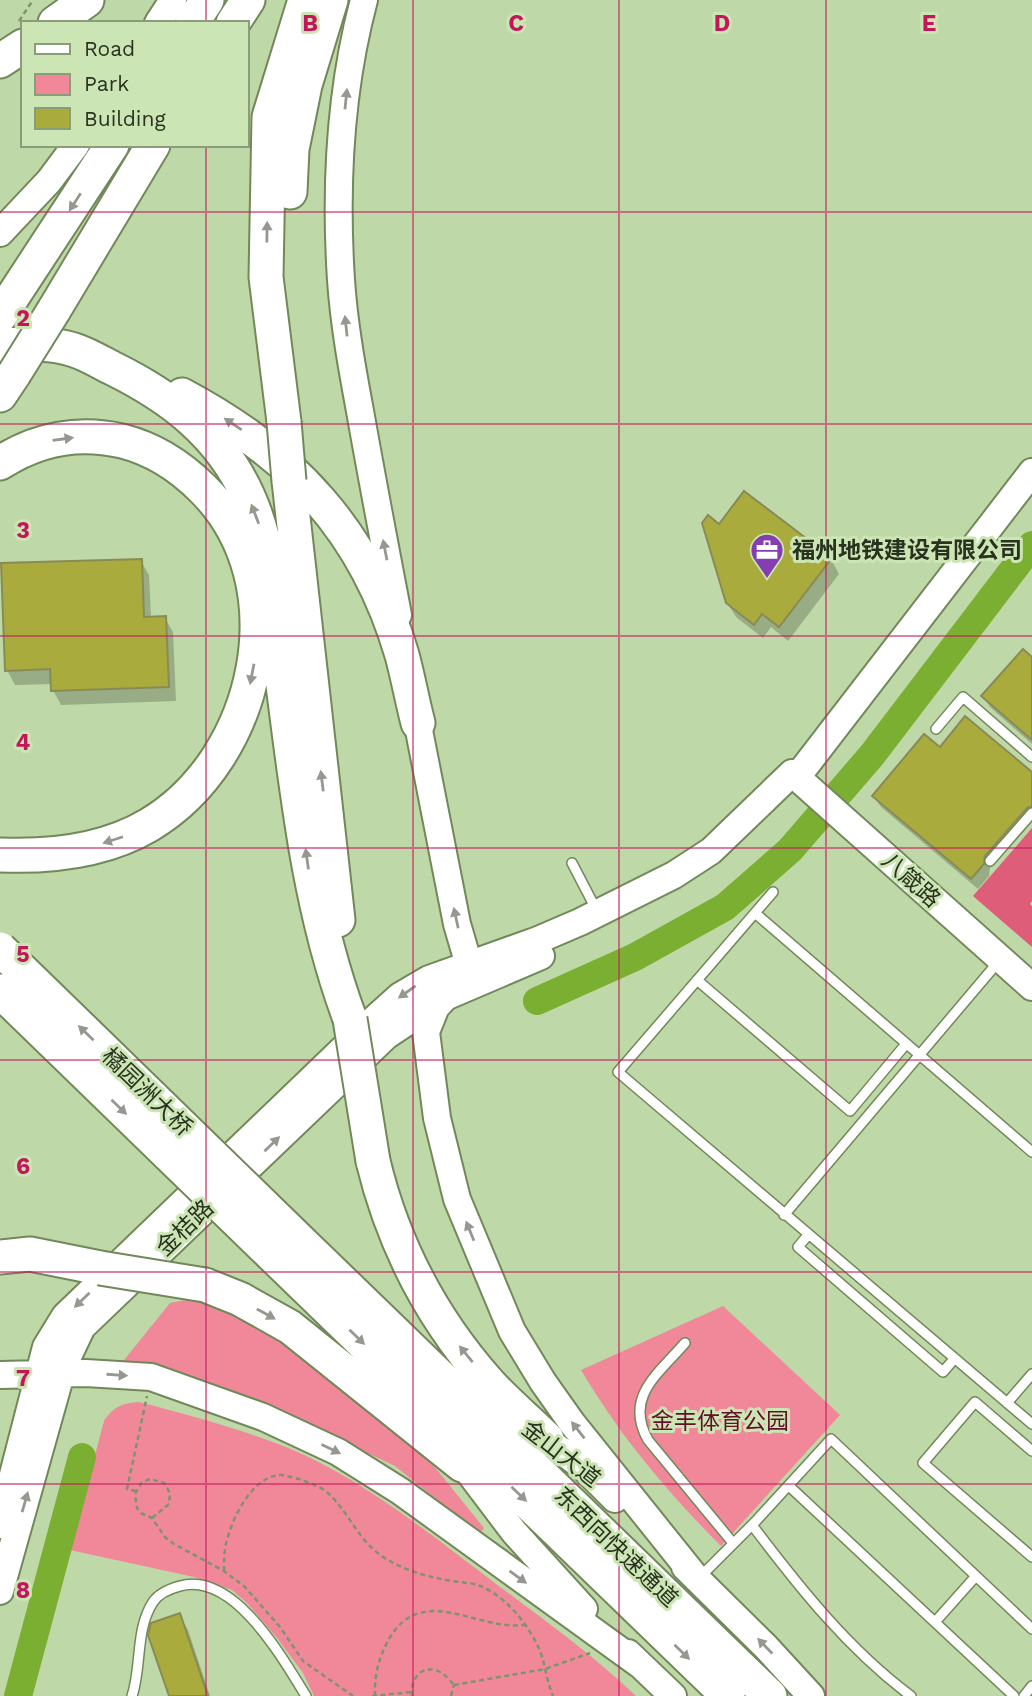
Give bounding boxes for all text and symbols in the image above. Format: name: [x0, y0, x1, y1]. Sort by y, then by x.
text: B: [302, 10, 318, 37]
text: C: [508, 10, 524, 37]
text: D: [714, 10, 730, 37]
text: E: [922, 10, 936, 37]
legend: [21, 21, 248, 147]
text: Road: [84, 36, 135, 61]
text: Park: [84, 71, 129, 96]
one-way arrow: [341, 88, 352, 110]
text: Building: [84, 106, 166, 131]
one-way arrow: [68, 193, 81, 212]
one-way arrow: [261, 221, 273, 243]
text: 2: [16, 305, 30, 332]
one-way arrow: [340, 315, 351, 337]
one-way arrow: [224, 417, 242, 431]
one-way arrow: [52, 433, 74, 444]
one-way arrow: [249, 503, 260, 524]
text: 3: [16, 517, 30, 544]
office icon: 福州地铁建设有限公司: [748, 531, 786, 580]
place label: 福州地铁建设有限公司: [792, 537, 1022, 564]
one-way arrow: [380, 539, 391, 561]
one-way arrow: [246, 663, 257, 685]
text: 4: [16, 729, 31, 756]
one-way arrow: [317, 770, 328, 792]
one-way arrow: [102, 835, 123, 846]
street label: 八箴路: [876, 847, 946, 913]
one-way arrow: [301, 848, 312, 870]
one-way arrow: [450, 907, 461, 929]
text: 5: [16, 941, 30, 968]
one-way arrow: [398, 985, 416, 999]
one-way arrow: [78, 1024, 95, 1041]
street label: 橘园洲大桥: [96, 1042, 198, 1142]
one-way arrow: [111, 1098, 128, 1115]
one-way arrow: [263, 1137, 280, 1153]
text: 6: [16, 1153, 30, 1180]
street label: 金桔路: [151, 1194, 219, 1262]
one-way arrow: [465, 1221, 476, 1242]
one-way arrow: [74, 1291, 91, 1307]
one-way arrow: [257, 1308, 276, 1320]
one-way arrow: [348, 1328, 365, 1344]
one-way arrow: [459, 1346, 474, 1363]
text: 7: [16, 1365, 30, 1392]
one-way arrow: [106, 1369, 128, 1380]
park label: 金丰体育公园: [651, 1408, 789, 1435]
street label: 金山大道: [516, 1415, 606, 1493]
one-way arrow: [571, 1422, 586, 1440]
one-way arrow: [321, 1443, 341, 1454]
street label: 东西向快速通道: [549, 1481, 683, 1613]
one-way arrow: [510, 1485, 527, 1502]
one-way arrow: [21, 1491, 31, 1512]
one-way arrow: [509, 1569, 527, 1584]
text: 8: [16, 1577, 30, 1604]
one-way arrow: [756, 1637, 773, 1654]
one-way arrow: [673, 1643, 690, 1659]

